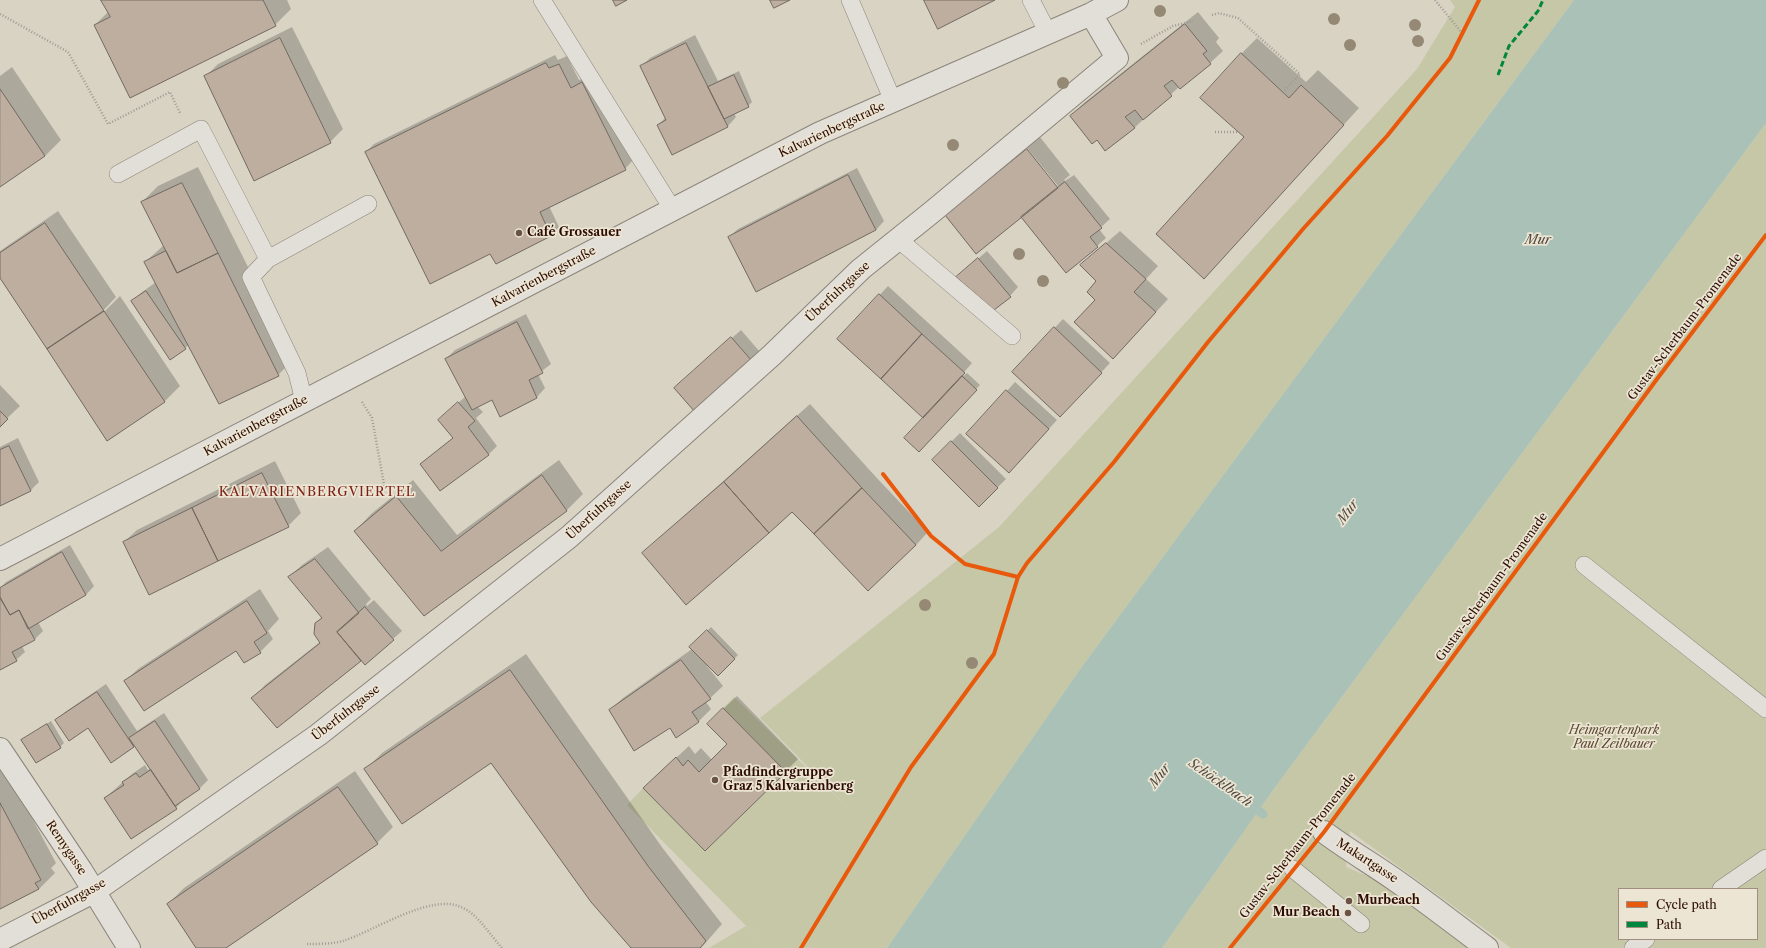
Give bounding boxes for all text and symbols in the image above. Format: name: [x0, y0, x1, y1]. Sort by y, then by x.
street label: Kalvarienbergstraße: [777, 99, 887, 161]
place label: Café Grossauer: [527, 226, 621, 240]
marker: Café Grossauer: [514, 228, 524, 238]
water label: Mur: [1525, 232, 1551, 248]
street label: Kalvarienbergstraße: [490, 244, 598, 310]
street label: Gustav-Scherbaum-Promenade: [1625, 251, 1745, 403]
street label: Überfuhrgasse: [803, 259, 873, 325]
street label: Kalvarienbergstraße: [202, 393, 310, 459]
street label: Überfuhrgasse: [564, 477, 634, 543]
district label: KALVARIENBERGVIERTEL: [219, 484, 415, 500]
water label: Mur: [1334, 497, 1362, 527]
street label: Gustav-Scherbaum-Promenade: [1433, 510, 1551, 664]
street label: Überfuhrgasse: [309, 682, 383, 744]
park label: Heimgartenpark Paul Zeilbauer: [1569, 724, 1659, 752]
water label: Schöcklbach: [1185, 756, 1255, 810]
water label: Mur: [1146, 761, 1174, 791]
place label: Pfadfindergruppe Graz 5 Kalvarienberg: [723, 766, 853, 794]
street label: Gustav-Scherbaum-Promenade: [1237, 771, 1359, 921]
marker: Pfadfindergruppe Graz 5 Kalvarienberg: [710, 775, 720, 785]
street label: Remygasse: [43, 818, 89, 878]
street label: Makartgasse: [1334, 836, 1400, 886]
street label: Überfuhrgasse: [30, 876, 108, 928]
legend: [1618, 888, 1758, 940]
place label: Murbeach: [1357, 894, 1420, 908]
marker: Murbeach: [1344, 896, 1354, 906]
text: Cycle path: [1656, 897, 1717, 912]
place label: Mur Beach: [1273, 906, 1340, 920]
marker: Mur Beach: [1343, 908, 1353, 918]
text: Path: [1656, 917, 1682, 932]

